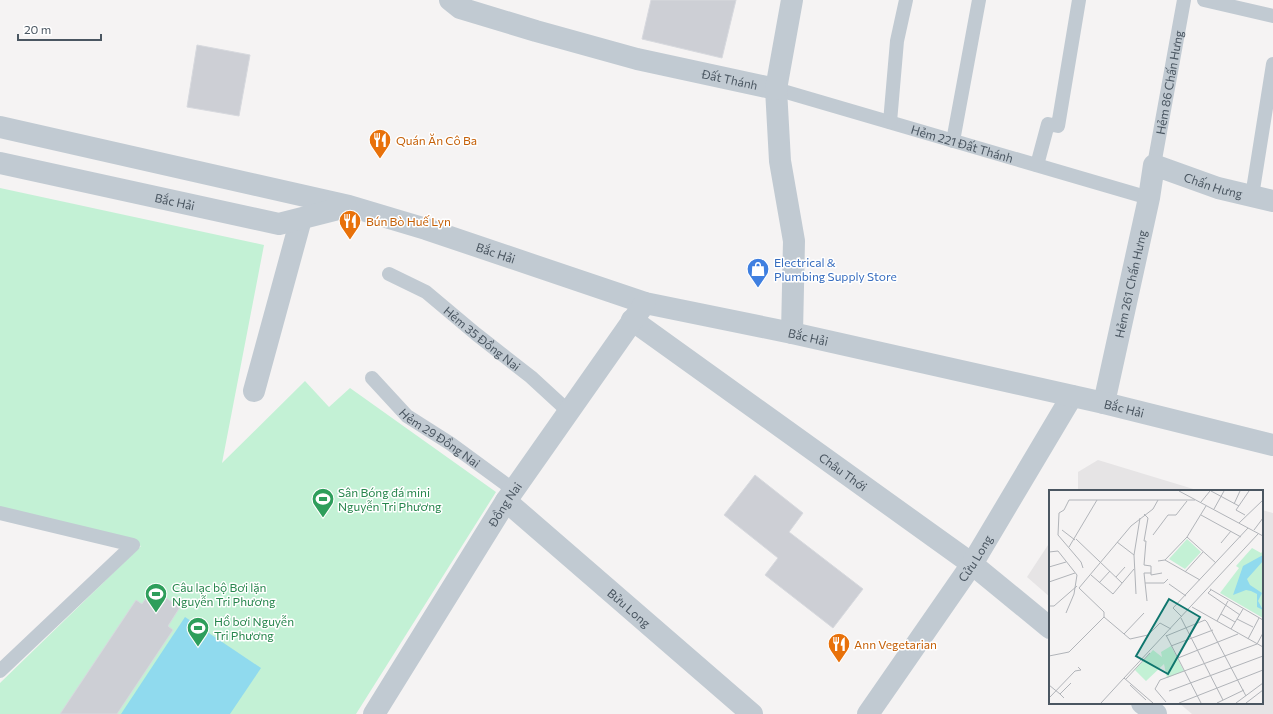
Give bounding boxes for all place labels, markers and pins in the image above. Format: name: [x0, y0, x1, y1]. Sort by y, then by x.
restaurant icon: Quán Ăn Cô Ba: [367, 127, 393, 160]
place label: Quán Ăn Cô Ba: [396, 133, 477, 147]
restaurant icon: Bún Bò Huế Lyn: [337, 208, 363, 241]
place label: Bún Bò Huế Lyn: [366, 214, 451, 228]
place label: Electrical & Plumbing Supply Store: [774, 255, 897, 283]
shop icon: Electrical & Plumbing Supply Store: [745, 256, 771, 289]
place label: Sân Bóng đá mini Nguyễn Tri Phương: [338, 485, 442, 513]
sports icon: Sân Bóng đá mini Nguyễn Tri Phương: [310, 486, 336, 519]
place label: Câu lạc bộ Bơi lặn Nguyễn Tri Phương: [172, 580, 276, 608]
sports icon: Câu lạc bộ Bơi lặn Nguyễn Tri Phương: [143, 581, 169, 614]
place label: Hồ bơi Nguyễn Tri Phương: [214, 614, 294, 642]
sports icon: Hồ bơi Nguyễn Tri Phương: [185, 615, 211, 648]
restaurant icon: Ann Vegetarian: [826, 631, 852, 664]
place label: Ann Vegetarian: [854, 637, 937, 651]

